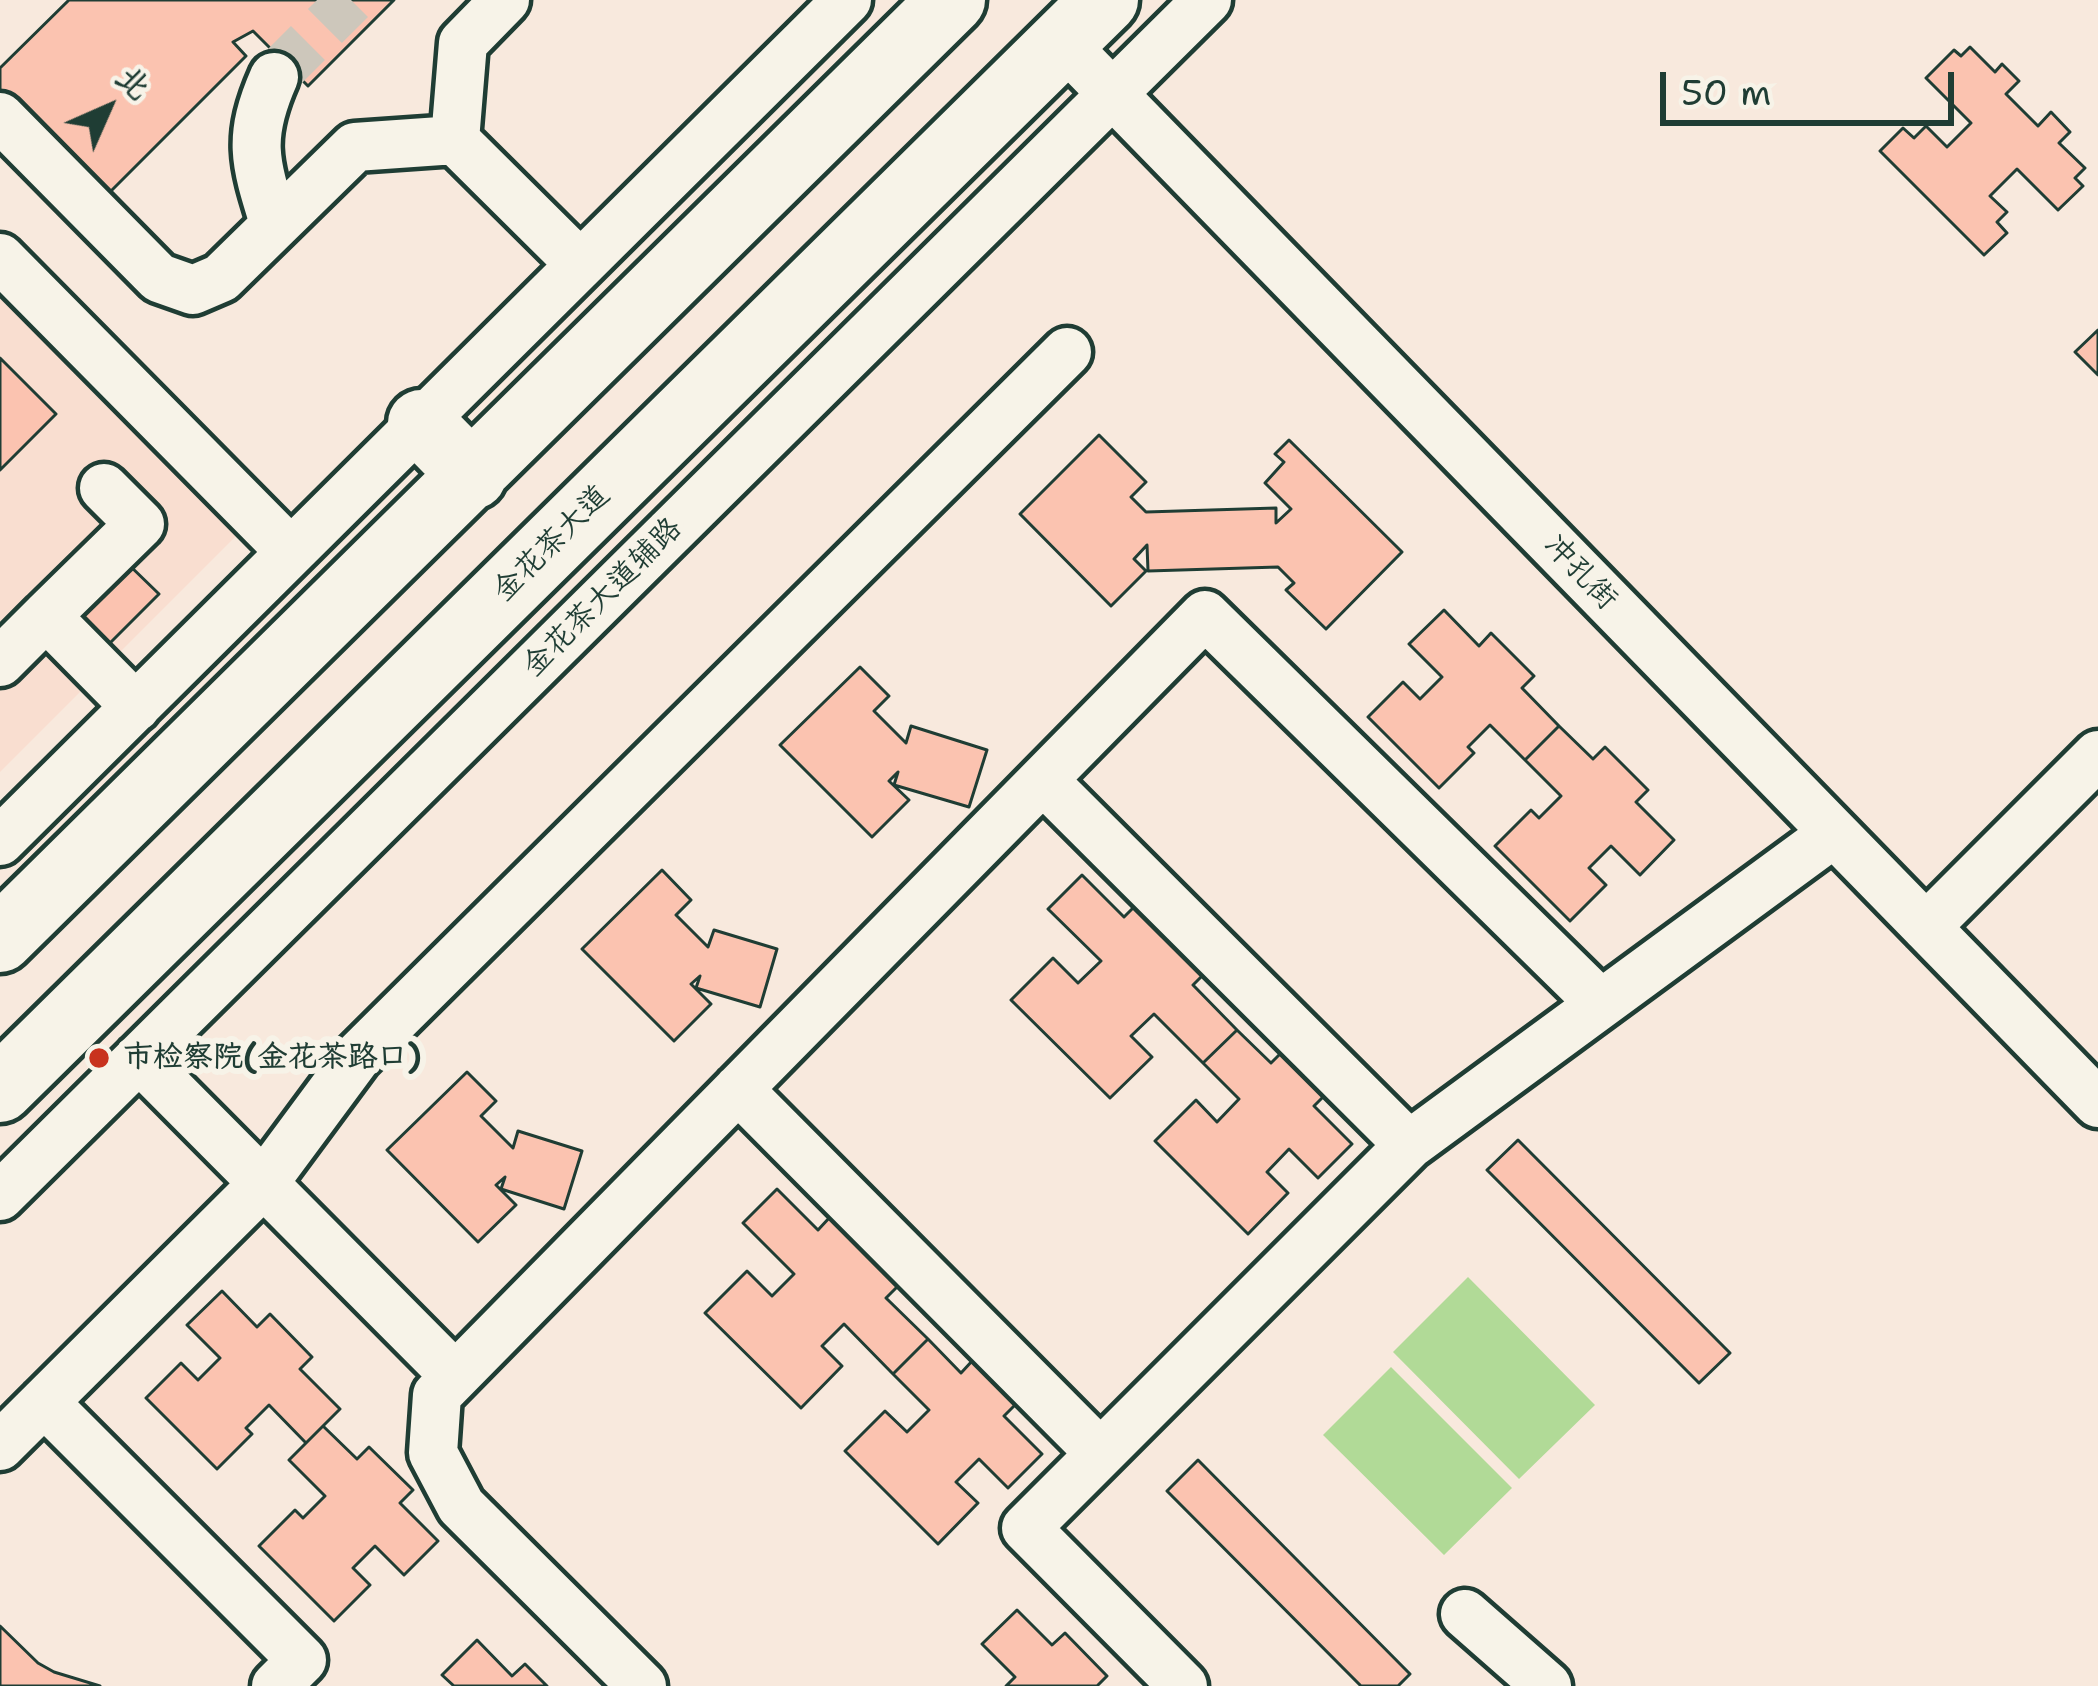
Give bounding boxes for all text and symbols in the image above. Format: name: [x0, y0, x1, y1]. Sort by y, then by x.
north arrow: [48, 48, 168, 168]
scale bar: [1666, 48, 1960, 122]
text: 北: [106, 55, 161, 110]
text: 50 m: [1681, 68, 1771, 117]
street label: 金花茶大道: [486, 478, 618, 610]
street label: 金花茶大道辅路: [516, 511, 690, 685]
street label: 冲孔街: [1536, 528, 1624, 618]
place label: 市检察院(金花茶路口): [123, 1040, 422, 1076]
marker: 市检察院(金花茶路口): [86, 1045, 112, 1071]

